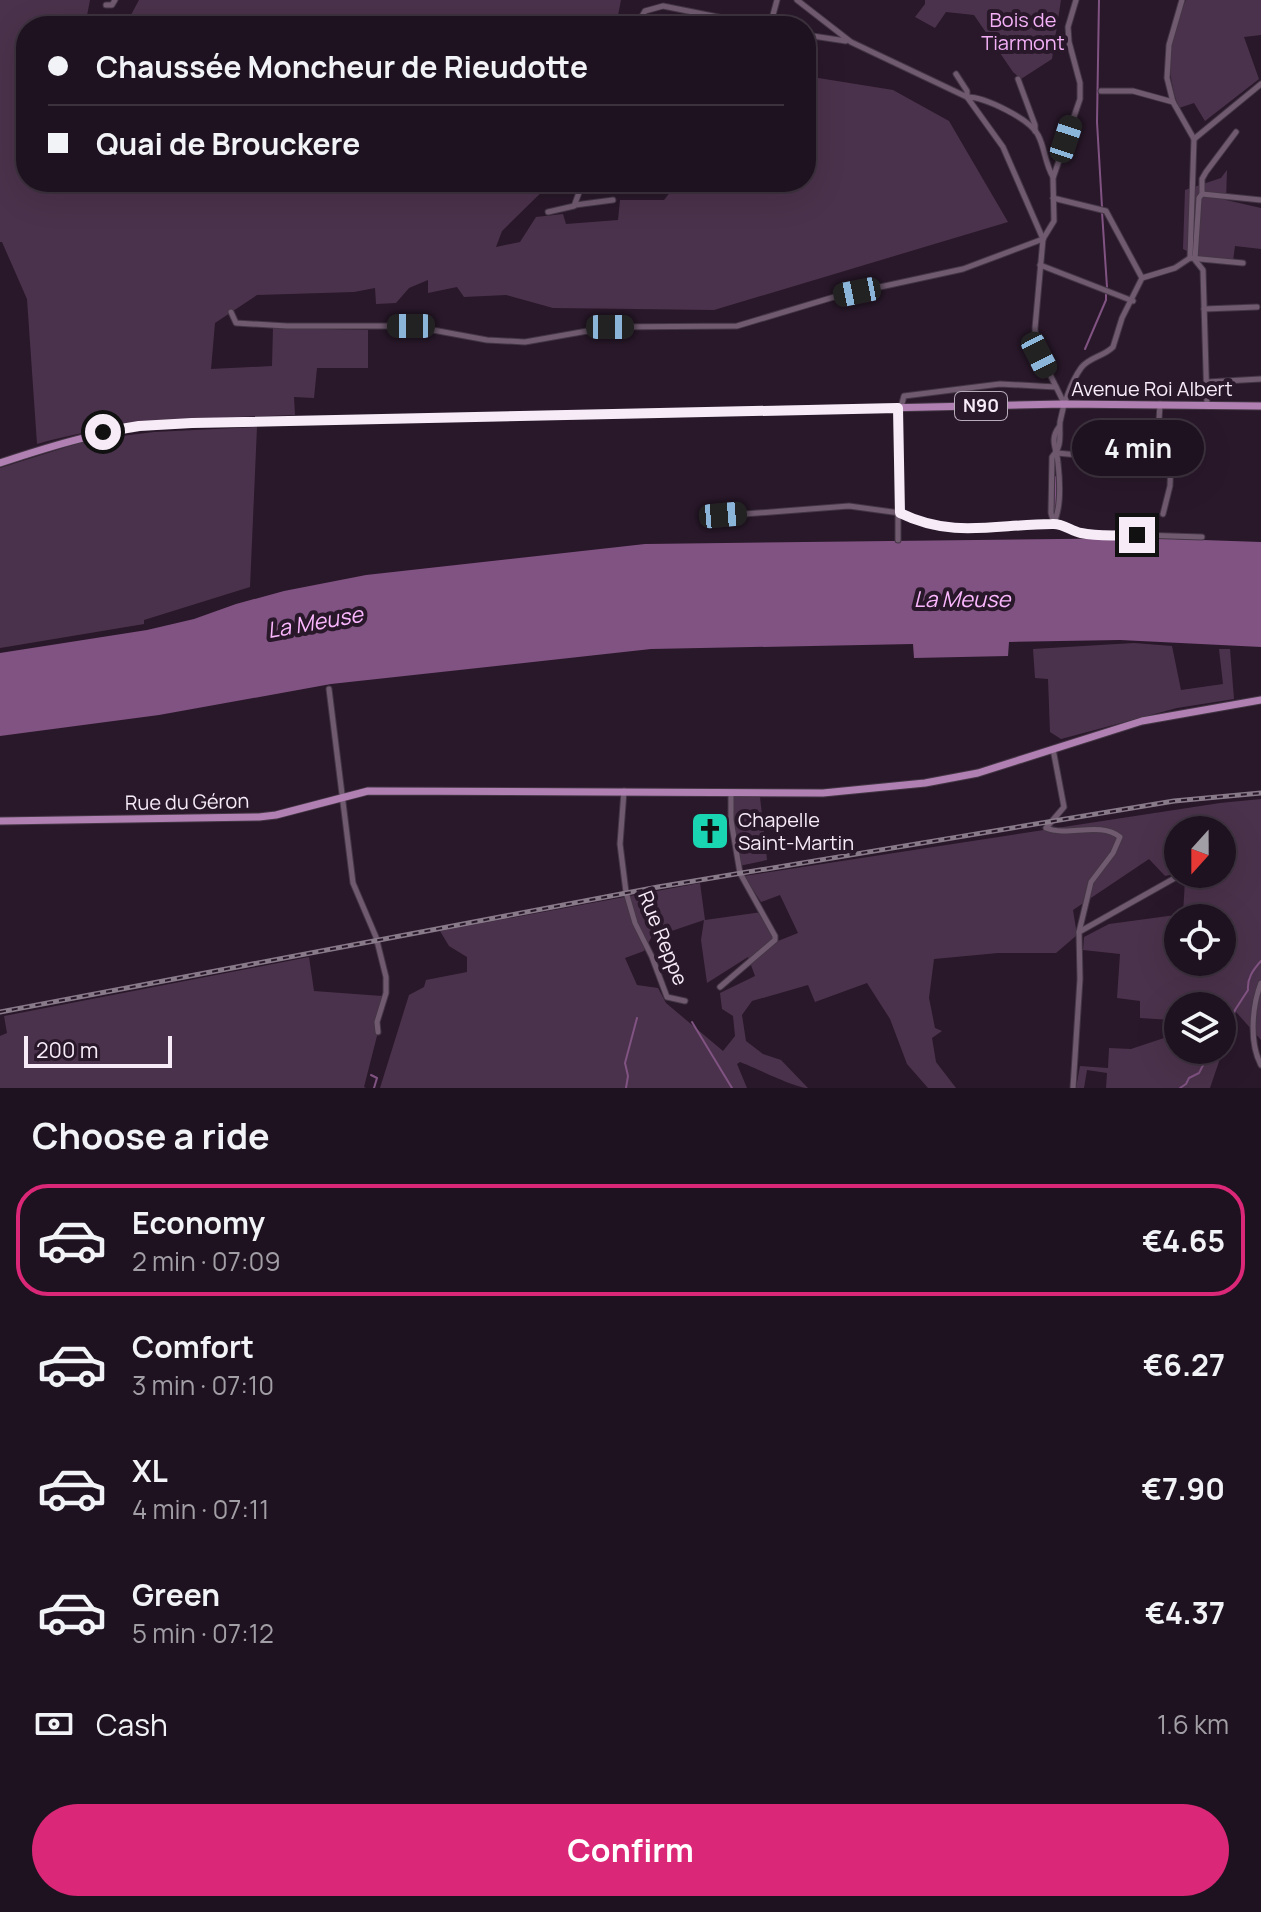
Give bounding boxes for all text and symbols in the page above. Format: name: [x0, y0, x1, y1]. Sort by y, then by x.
park label: Bois de Tiarmont: [981, 6, 1065, 56]
text: Chaussée Moncheur de Rieudotte: [96, 46, 588, 87]
car: [1047, 112, 1085, 166]
text: Quai de Brouckere: [96, 123, 360, 164]
car: [831, 276, 883, 308]
car: [387, 314, 435, 338]
car: [586, 315, 634, 339]
car: [1017, 328, 1061, 382]
street label: Avenue Roi Albert: [1071, 375, 1233, 402]
road number: N90: [955, 392, 1007, 420]
route start: [85, 414, 121, 450]
callout: 4 min: [1071, 419, 1203, 475]
text: 4 min: [1104, 430, 1172, 466]
car: [698, 501, 748, 529]
route end: [1119, 517, 1155, 553]
water label: La Meuse: [914, 584, 1011, 614]
water label: La Meuse: [265, 599, 366, 645]
street label: Rue du Géron: [125, 787, 249, 816]
place label: Chapelle Saint-Martin: [738, 806, 854, 856]
church icon: Chapelle Saint-Martin: [689, 810, 731, 852]
north arrow: [1164, 816, 1236, 888]
map controls: [1164, 816, 1236, 1064]
street label: Rue Reppe: [632, 887, 695, 989]
button: locate: [1164, 904, 1236, 976]
button: layers: [1164, 992, 1236, 1064]
scale bar: [24, 1032, 172, 1068]
text: 200 m: [36, 1035, 98, 1065]
text: Choose a ride: [32, 1111, 270, 1160]
text: Economy: [132, 1202, 265, 1243]
icon: car: [36, 1204, 108, 1276]
text: €4.65: [1142, 1220, 1225, 1261]
text: 2 min · 07:09: [132, 1243, 281, 1279]
text: Comfort: [132, 1326, 254, 1367]
icon: car: [36, 1328, 108, 1400]
text: €6.27: [1143, 1344, 1225, 1385]
text: 3 min · 07:10: [132, 1367, 274, 1403]
text: XL: [132, 1450, 168, 1491]
icon: car: [36, 1452, 108, 1524]
text: €7.90: [1142, 1468, 1225, 1509]
text: 4 min · 07:11: [132, 1491, 269, 1527]
text: Green: [132, 1574, 220, 1615]
icon: car: [36, 1576, 108, 1648]
text: €4.37: [1145, 1592, 1225, 1633]
text: 5 min · 07:12: [132, 1615, 274, 1651]
icon: cash: [32, 1702, 76, 1746]
text: Cash: [96, 1704, 168, 1745]
text: 1.6 km: [1157, 1706, 1229, 1742]
button: Confirm: [32, 1804, 1229, 1896]

